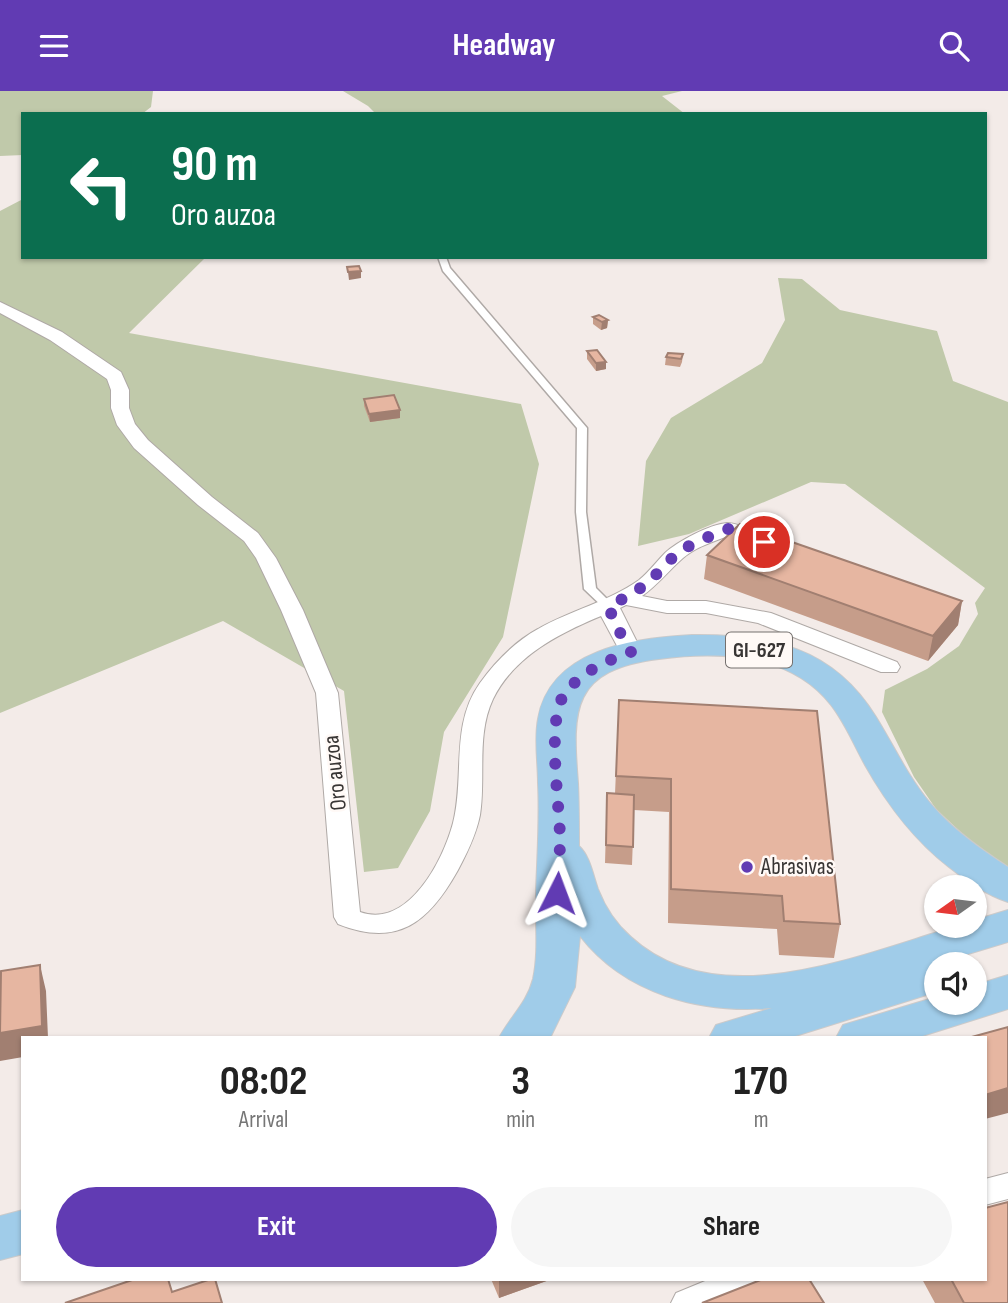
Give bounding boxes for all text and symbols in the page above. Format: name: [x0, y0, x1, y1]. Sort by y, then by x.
text: Headway: [453, 26, 555, 65]
icon: menu: [35, 27, 73, 65]
icon: search: [935, 27, 973, 65]
text: 90 m: [171, 136, 258, 195]
icon: left: [56, 140, 147, 231]
text: Oro auzoa: [171, 196, 276, 235]
pin: [734, 512, 794, 572]
icon: arrive: [745, 523, 783, 561]
road number: GI-627: [726, 633, 792, 667]
street label: Oro auzoa: [317, 734, 353, 812]
place label: Abrasivas: [760, 853, 834, 881]
position arrow: [520, 856, 594, 930]
marker: Abrasivas: [739, 859, 755, 875]
north arrow: [924, 875, 987, 938]
map controls: [924, 875, 987, 1015]
button: sound: [924, 952, 987, 1015]
text: 08:02: [220, 1056, 307, 1107]
text: 3: [511, 1056, 530, 1107]
text: 170: [734, 1056, 788, 1107]
text: Arrival: [239, 1106, 288, 1134]
text: min: [506, 1106, 535, 1134]
text: m: [754, 1106, 768, 1134]
button: Exit: [56, 1187, 497, 1267]
button: Share: [511, 1187, 952, 1267]

